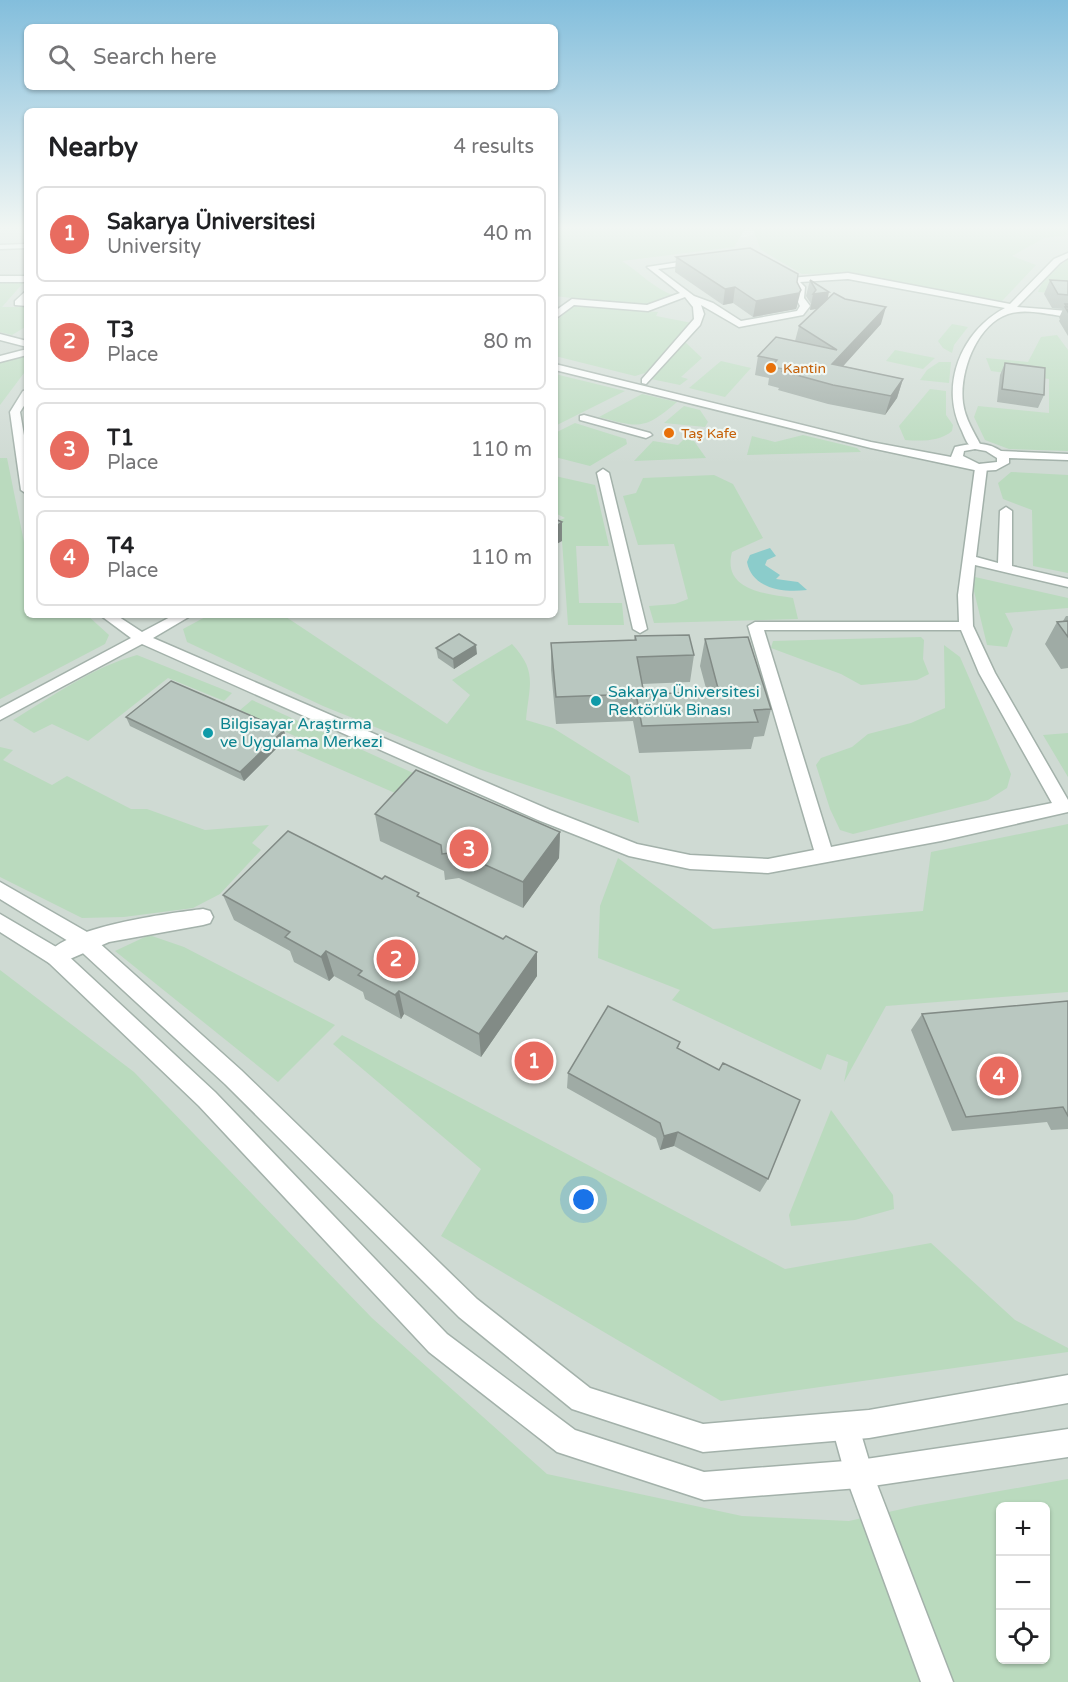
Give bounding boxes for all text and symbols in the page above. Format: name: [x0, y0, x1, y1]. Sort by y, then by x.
search box: [24, 24, 558, 90]
icon: search: [45, 41, 78, 74]
text: Search here: [93, 44, 217, 70]
text: Nearby: [48, 132, 138, 163]
text: 4 results: [454, 135, 534, 159]
text: Sakarya Üniversitesi: [107, 209, 316, 235]
text: 1: [63, 222, 76, 246]
text: 40 m: [483, 222, 532, 246]
text: University: [107, 235, 201, 259]
text: T3: [107, 317, 134, 343]
text: 2: [63, 330, 76, 354]
text: 80 m: [483, 330, 532, 354]
text: Place: [107, 343, 158, 367]
place label: Kantin: [783, 360, 826, 377]
marker: Kantin: [764, 361, 778, 375]
text: T1: [107, 425, 134, 451]
place label: Taş Kafe: [681, 425, 737, 442]
marker: Taş Kafe: [662, 426, 676, 440]
text: 3: [63, 438, 76, 462]
text: 110 m: [471, 438, 532, 462]
text: Place: [107, 451, 158, 475]
text: T4: [107, 533, 134, 559]
text: 4: [63, 546, 76, 570]
text: 110 m: [471, 546, 532, 570]
text: Place: [107, 559, 158, 583]
place label: Sakarya Üniversitesi Rektörlük Binası: [608, 682, 760, 720]
marker: Sakarya Üniversitesi Rektörlük Binası: [589, 694, 603, 708]
place label: Bilgisayar Araştırma ve Uygulama Merkezi: [220, 714, 383, 752]
marker: Bilgisayar Araştırma ve Uygulama Merkezi: [201, 726, 215, 740]
pin: 3: [450, 826, 488, 872]
pin: 2: [376, 936, 416, 982]
pin: 1: [514, 1038, 554, 1084]
pin: 4: [980, 1054, 1018, 1098]
your location: [569, 1185, 598, 1214]
map controls: [996, 1502, 1050, 1664]
button: +: [996, 1502, 1050, 1556]
button: −: [996, 1556, 1050, 1610]
button: locate: [996, 1610, 1050, 1664]

